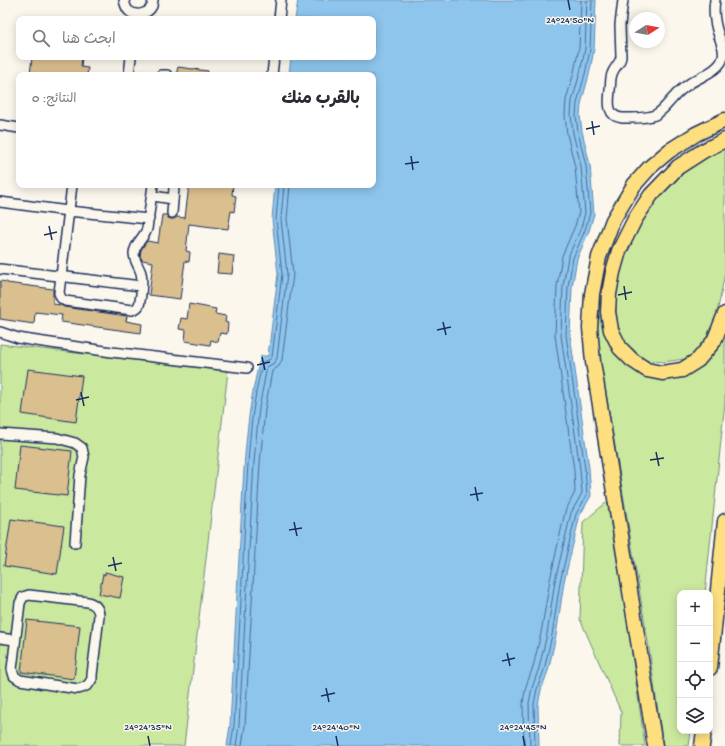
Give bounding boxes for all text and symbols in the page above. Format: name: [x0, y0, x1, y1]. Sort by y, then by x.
north arrow: [629, 12, 665, 48]
text: 24°24'50"N: [546, 15, 594, 27]
search box: [16, 16, 376, 60]
icon: search: [30, 27, 52, 49]
text: ابحث هنا: [62, 31, 116, 49]
text: بالقرب منك: [281, 90, 360, 110]
text: النتائج: 0: [32, 92, 77, 107]
map controls: [677, 590, 713, 734]
button: +: [677, 590, 713, 626]
button: −: [677, 626, 713, 662]
button: locate: [677, 662, 713, 698]
button: layers: [677, 698, 713, 734]
text: 24°24'35"N: [124, 722, 172, 734]
text: 24°24'40"N: [312, 722, 360, 734]
text: 24°24'45"N: [500, 722, 547, 734]

